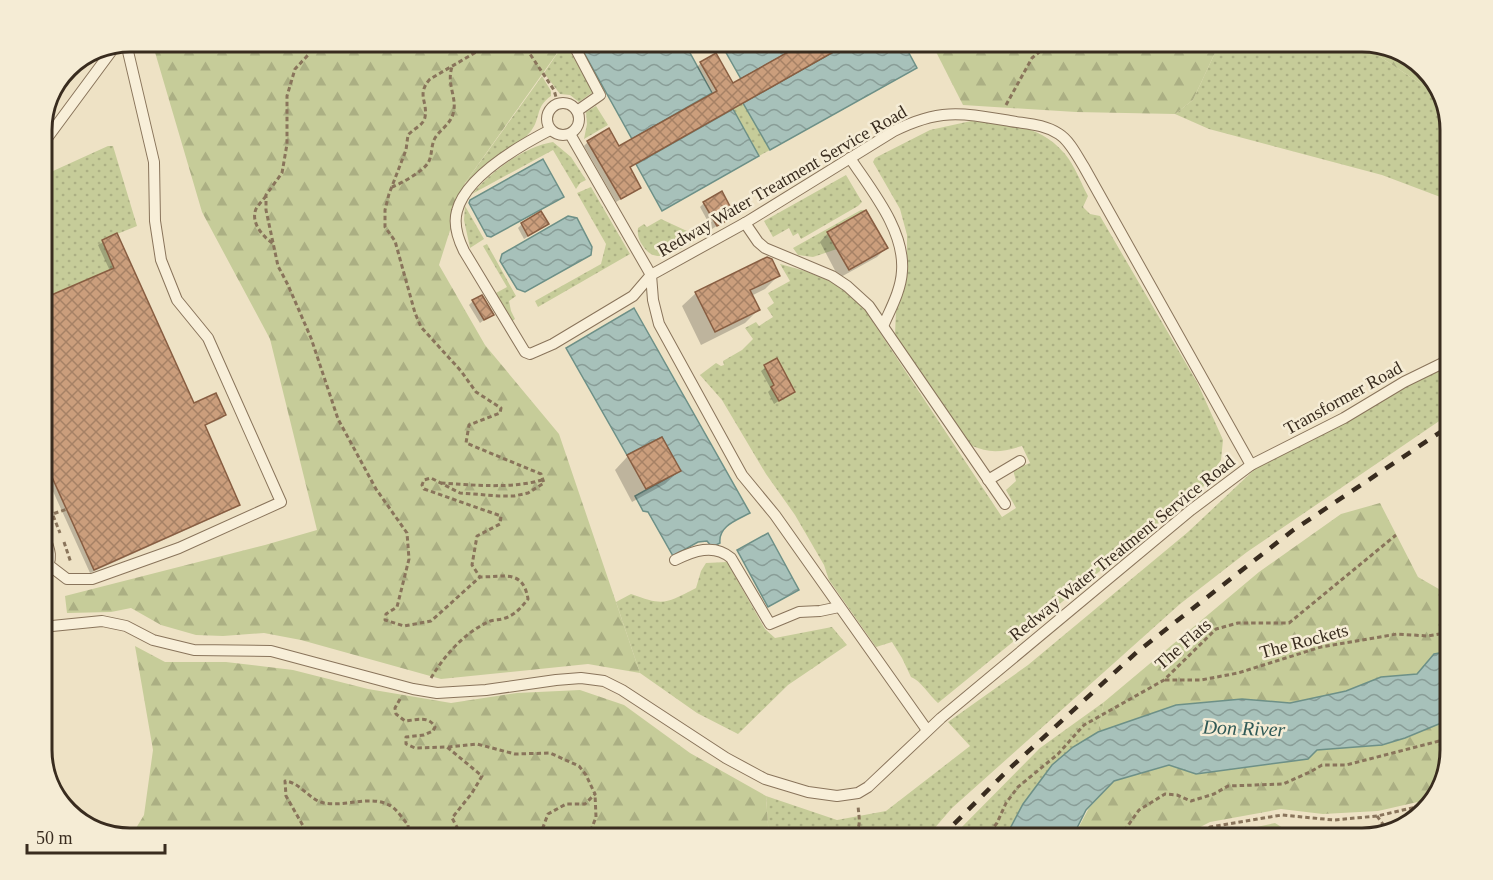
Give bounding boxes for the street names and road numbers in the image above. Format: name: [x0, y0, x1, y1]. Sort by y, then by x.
street label: Redway Water Treatment Service Road: [654, 101, 910, 261]
street label: Transformer Road: [1281, 357, 1405, 439]
street label: Redway Water Treatment Service Road: [1005, 451, 1239, 645]
street label: The Flats: [1151, 614, 1215, 674]
street label: The Rockets: [1258, 620, 1350, 662]

